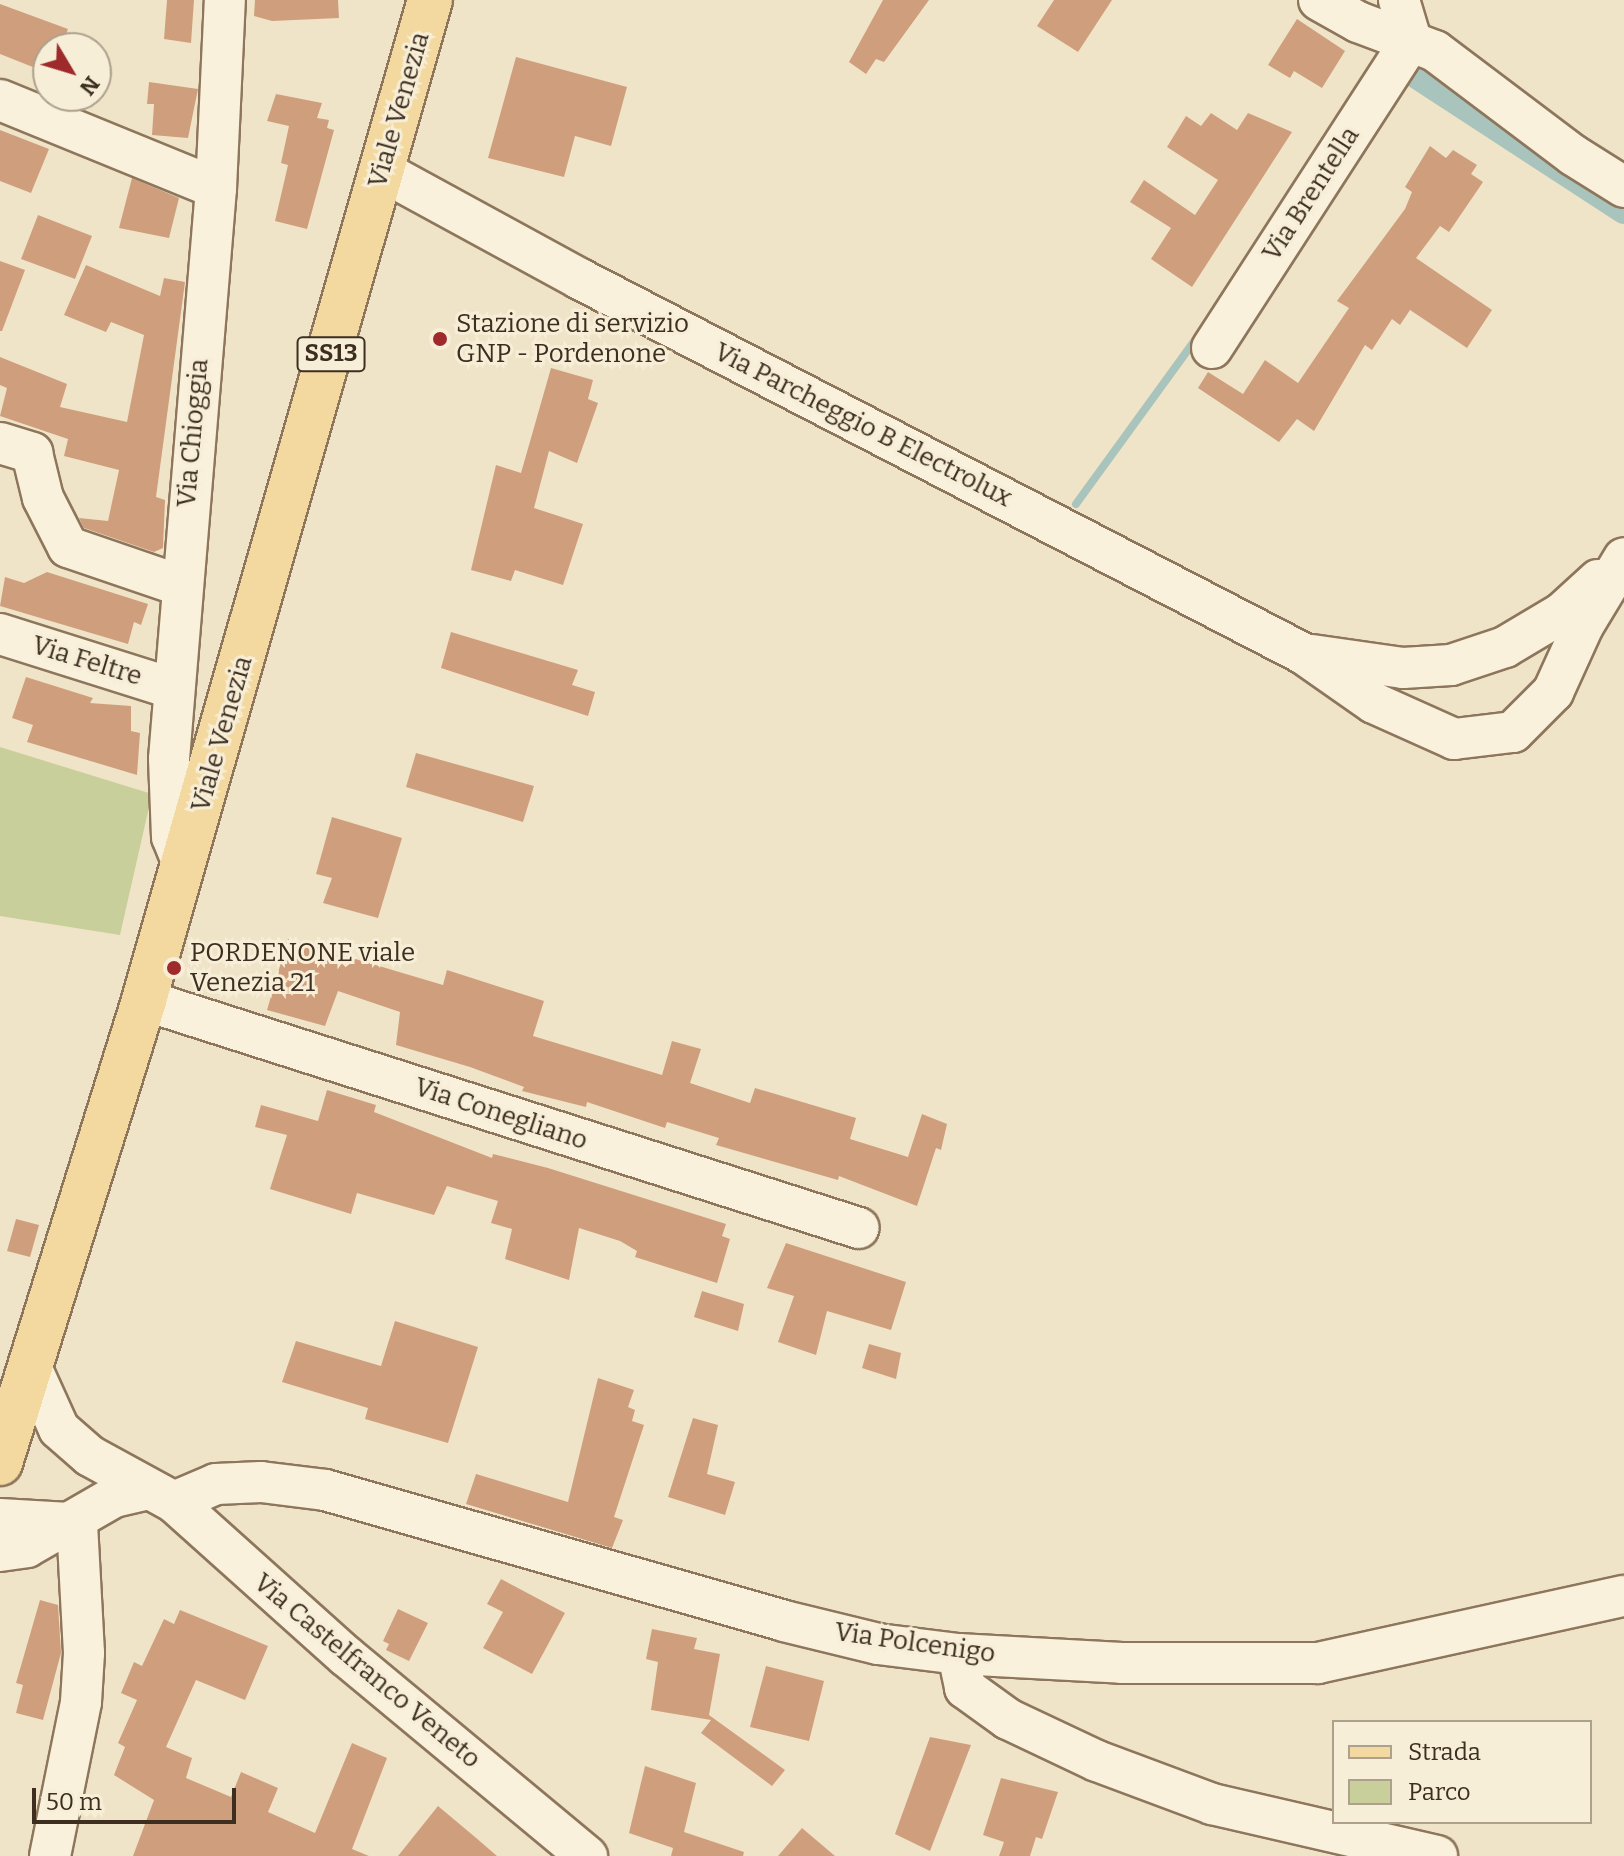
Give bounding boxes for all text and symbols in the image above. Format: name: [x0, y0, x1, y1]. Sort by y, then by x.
street label: Viale Venezia: [362, 29, 436, 191]
north arrow: [32, 32, 112, 112]
text: N: [74, 71, 106, 101]
street label: Via Brentella: [1256, 121, 1366, 267]
place label: Stazione di servizio GNP - Pordenone: [456, 308, 689, 370]
marker: Stazione di servizio GNP - Pordenone: [431, 330, 449, 348]
road number: SS13: [295, 334, 367, 374]
street label: Via Parcheggio B Electrolux: [709, 336, 1017, 514]
street label: Via Chioggia: [171, 357, 215, 509]
street label: Via Feltre: [28, 630, 146, 692]
street label: Viale Venezia: [185, 653, 259, 815]
place label: PORDENONE viale Venezia 21: [190, 937, 415, 998]
marker: PORDENONE viale Venezia 21: [165, 959, 183, 977]
street label: Via Conegliano: [411, 1071, 591, 1157]
street label: Via Castelfranco Veneto: [247, 1567, 487, 1775]
street label: Via Polcenigo: [833, 1616, 997, 1670]
legend: [1332, 1720, 1592, 1824]
text: Strada: [1408, 1738, 1481, 1766]
scale bar: [36, 1772, 240, 1822]
text: Parco: [1408, 1778, 1471, 1806]
text: 50 m: [46, 1788, 102, 1816]

